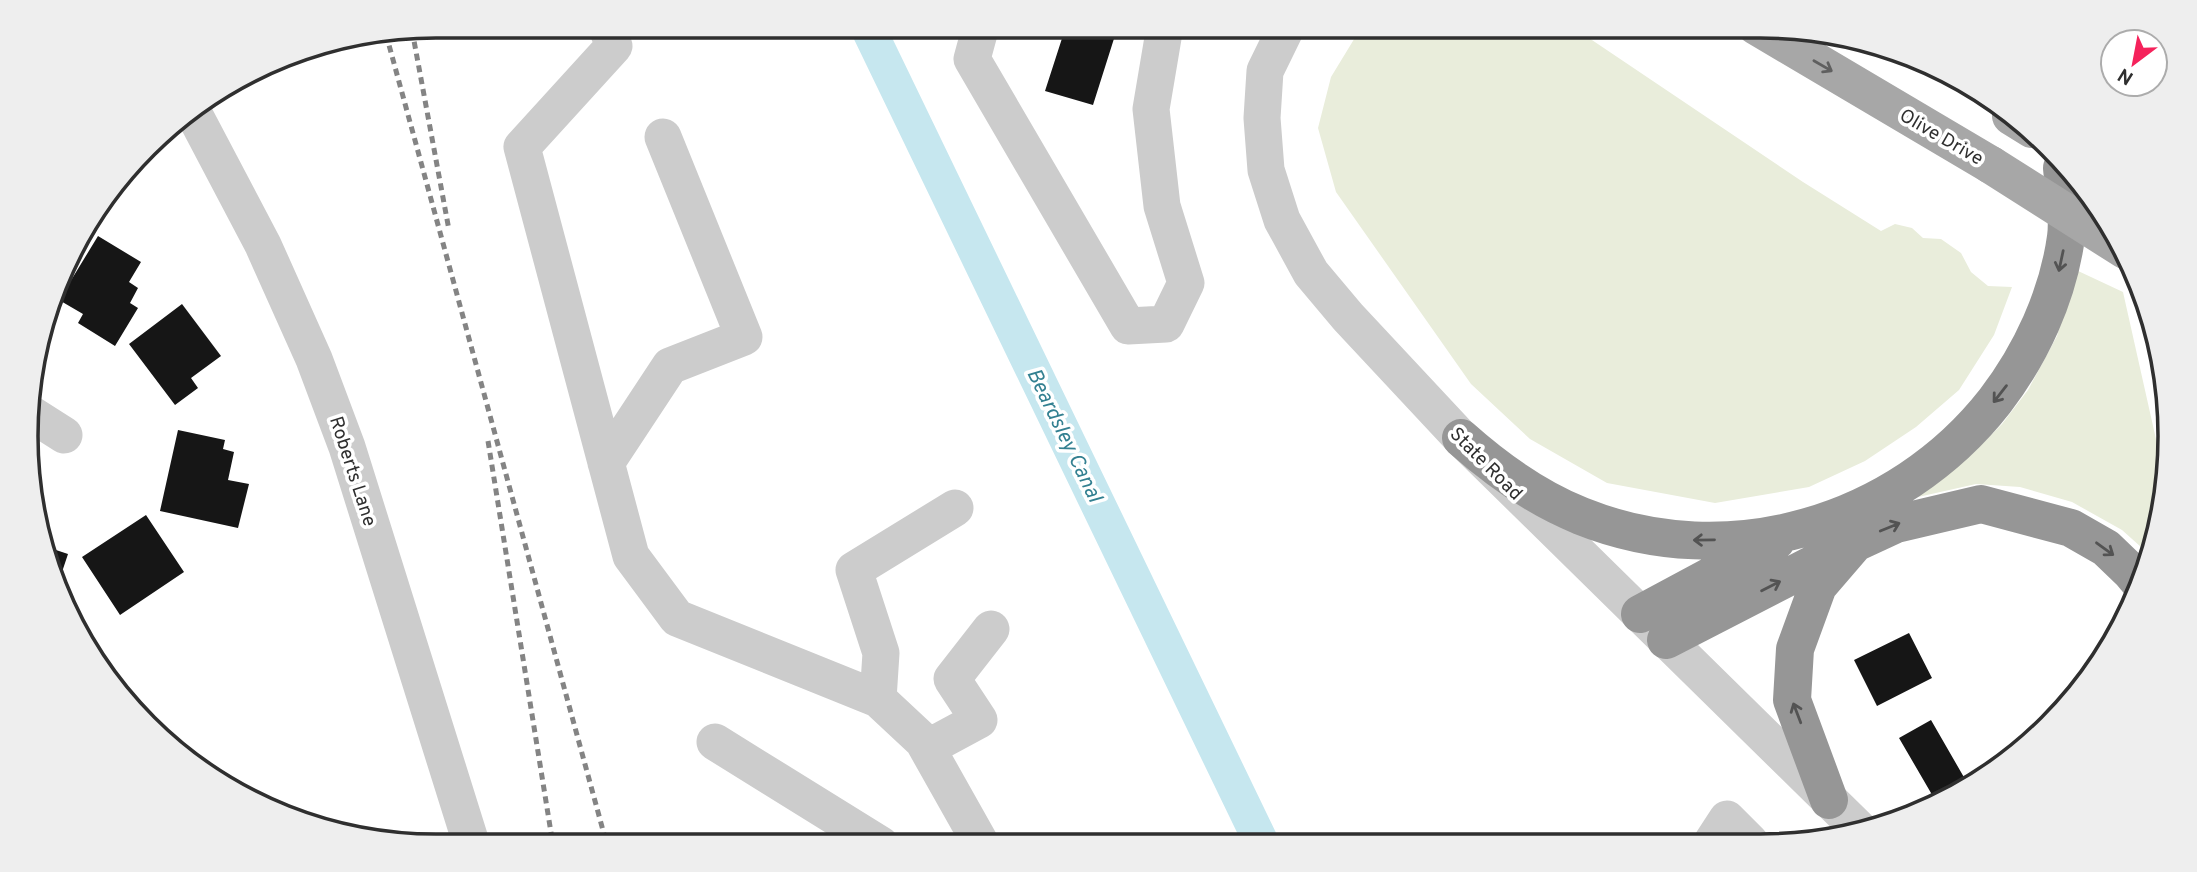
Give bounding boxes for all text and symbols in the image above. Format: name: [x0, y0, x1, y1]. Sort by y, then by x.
north arrow: [2099, 28, 2169, 98]
one-way arrow: [1812, 59, 1832, 73]
text: N: [2114, 62, 2138, 90]
street label: Olive Drive: [1895, 104, 1987, 171]
one-way arrow: [2054, 249, 2067, 271]
water label: Beardsley Canal: [1020, 364, 1109, 509]
one-way arrow: [1993, 384, 2008, 403]
street label: Roberts Lane: [323, 414, 381, 530]
street label: State Road: [1444, 423, 1527, 506]
one-way arrow: [1879, 520, 1900, 533]
one-way arrow: [1693, 533, 1716, 547]
one-way arrow: [2095, 542, 2114, 556]
one-way arrow: [1760, 579, 1781, 592]
one-way arrow: [1789, 702, 1802, 724]

